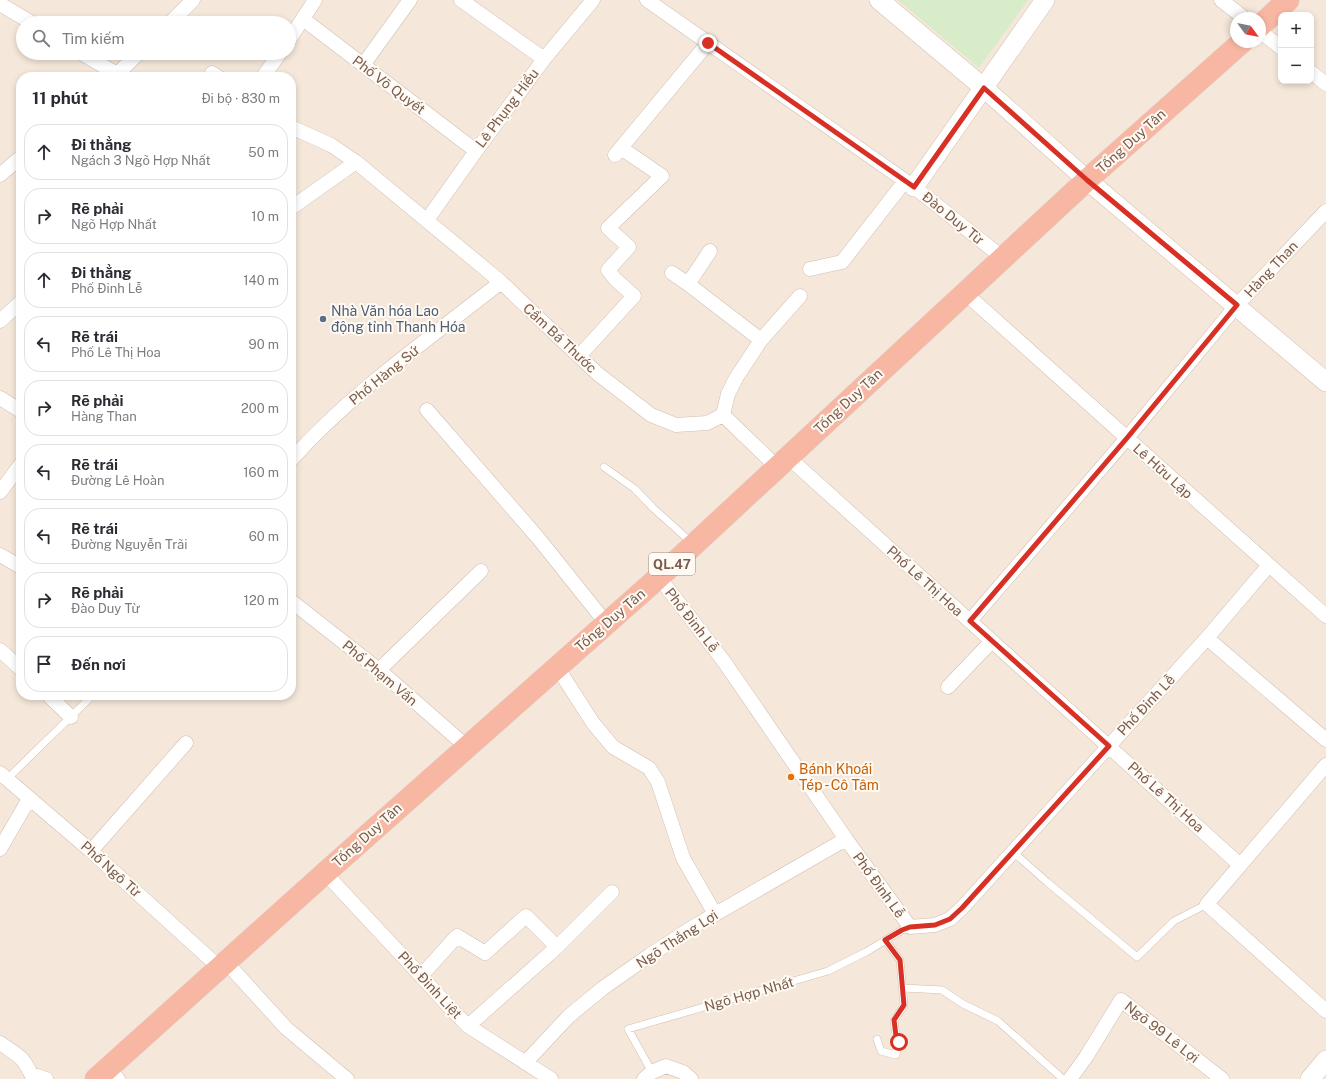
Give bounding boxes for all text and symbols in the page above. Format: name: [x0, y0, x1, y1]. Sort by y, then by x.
north arrow: [1230, 12, 1266, 48]
map controls: [1278, 12, 1314, 84]
button: +: [1278, 12, 1314, 48]
search box: [16, 16, 296, 60]
icon: search: [30, 27, 52, 49]
text: Tìm kiếm: [62, 30, 124, 47]
route end: [699, 34, 717, 52]
button: −: [1278, 48, 1314, 84]
street label: Phố Võ Quyết: [349, 52, 429, 118]
street label: Lê Phụng Hiểu: [472, 65, 542, 151]
text: 11 phút: [32, 88, 88, 108]
text: Đi bộ · 830 m: [201, 91, 280, 106]
street label: Tống Duy Tân: [1093, 106, 1169, 176]
text: Đi thẳng: [71, 136, 132, 153]
icon: ahead: [33, 141, 55, 163]
text: 50 m: [248, 145, 279, 160]
text: Ngách 3 Ngõ Hợp Nhất: [71, 153, 211, 168]
street label: Đào Duy Từ: [919, 188, 988, 248]
text: Rẽ phải: [71, 200, 124, 217]
icon: right: [33, 205, 55, 227]
text: 10 m: [251, 209, 279, 224]
text: Ngõ Hợp Nhất: [71, 217, 157, 232]
street label: Hàng Than: [1241, 238, 1301, 300]
text: Đi thẳng: [71, 264, 132, 281]
icon: ahead: [33, 269, 55, 291]
text: 140 m: [243, 273, 279, 288]
text: Phố Đinh Lễ: [71, 281, 142, 296]
street label: Cầm Bá Thước: [520, 300, 600, 376]
place label: Nhà Văn hóa Lao động tỉnh Thanh Hóa: [331, 303, 466, 335]
marker: Nhà Văn hóa Lao động tỉnh Thanh Hóa: [318, 314, 328, 324]
text: Rẽ trái: [71, 328, 118, 345]
icon: left: [33, 333, 55, 355]
text: 90 m: [249, 337, 279, 352]
street label: Phố Hàng Sứ: [346, 341, 423, 408]
text: Phố Lê Thị Hoa: [71, 345, 161, 360]
street label: Tống Duy Tân: [811, 365, 885, 437]
text: Rẽ phải: [71, 392, 124, 409]
icon: right: [33, 397, 55, 419]
text: 200 m: [241, 401, 279, 416]
text: Hàng Than: [71, 409, 137, 424]
street label: Lê Hữu Lập: [1130, 440, 1196, 502]
text: Rẽ trái: [71, 456, 118, 473]
icon: left: [33, 461, 55, 483]
text: 160 m: [243, 465, 279, 480]
text: Đường Lê Hoàn: [71, 473, 164, 488]
text: Rẽ trái: [71, 520, 118, 537]
icon: left: [33, 525, 55, 547]
text: 60 m: [249, 529, 279, 544]
text: Đường Nguyễn Trãi: [71, 537, 188, 552]
street label: Phố Lê Thị Hoa: [884, 543, 966, 619]
road number: QL.47: [649, 553, 695, 575]
text: Rẽ phải: [71, 584, 124, 601]
street label: Tống Duy Tân: [572, 585, 648, 655]
street label: Phố Đinh Lễ: [662, 585, 722, 655]
icon: right: [33, 589, 55, 611]
text: 120 m: [244, 593, 279, 608]
text: Đào Duy Từ: [71, 601, 140, 616]
street label: Phố Phạm Vấn: [339, 637, 421, 709]
icon: arrive: [33, 653, 55, 675]
text: Đến nơi: [71, 656, 126, 673]
street label: Phố Đinh Lễ: [1114, 671, 1178, 739]
street label: Phố Lê Thị Hoa: [1125, 759, 1207, 835]
place label: Bánh Khoái Tép - Cô Tâm: [799, 761, 879, 793]
marker: Bánh Khoái Tép - Cô Tâm: [786, 772, 796, 782]
street label: Tống Duy Tân: [329, 800, 405, 870]
street label: Phố Ngô Từ: [78, 838, 145, 901]
street label: Phố Đinh Lễ: [850, 849, 908, 921]
street label: Ngõ Thắng Lợi: [633, 907, 721, 971]
street label: Phố Đinh Liệt: [395, 948, 465, 1022]
street label: Ngõ Hợp Nhất: [702, 974, 796, 1014]
street label: Ngõ 99 Lê Lợi: [1122, 998, 1202, 1066]
route start: [890, 1033, 908, 1051]

